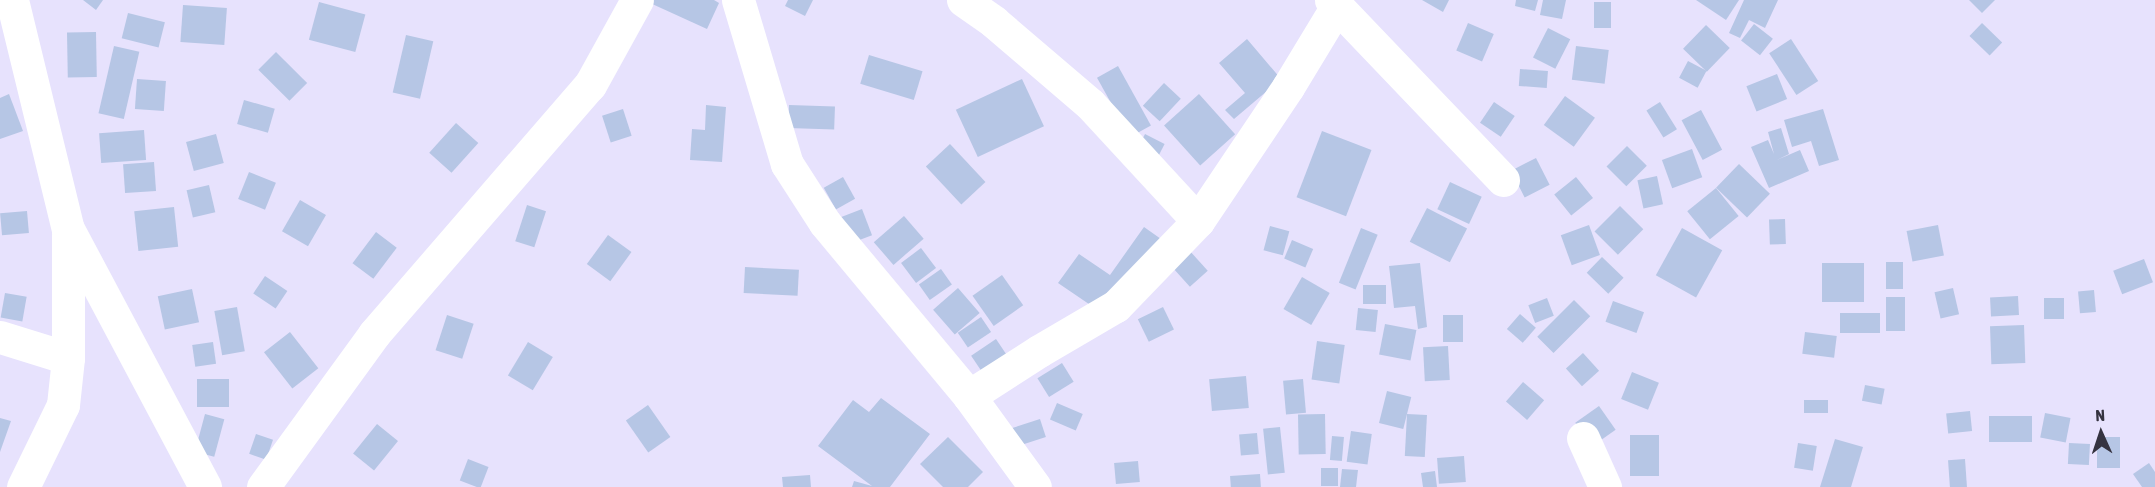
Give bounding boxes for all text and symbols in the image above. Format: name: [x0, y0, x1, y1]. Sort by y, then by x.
north arrow: [2071, 403, 2131, 463]
text: N: [2095, 406, 2105, 424]

